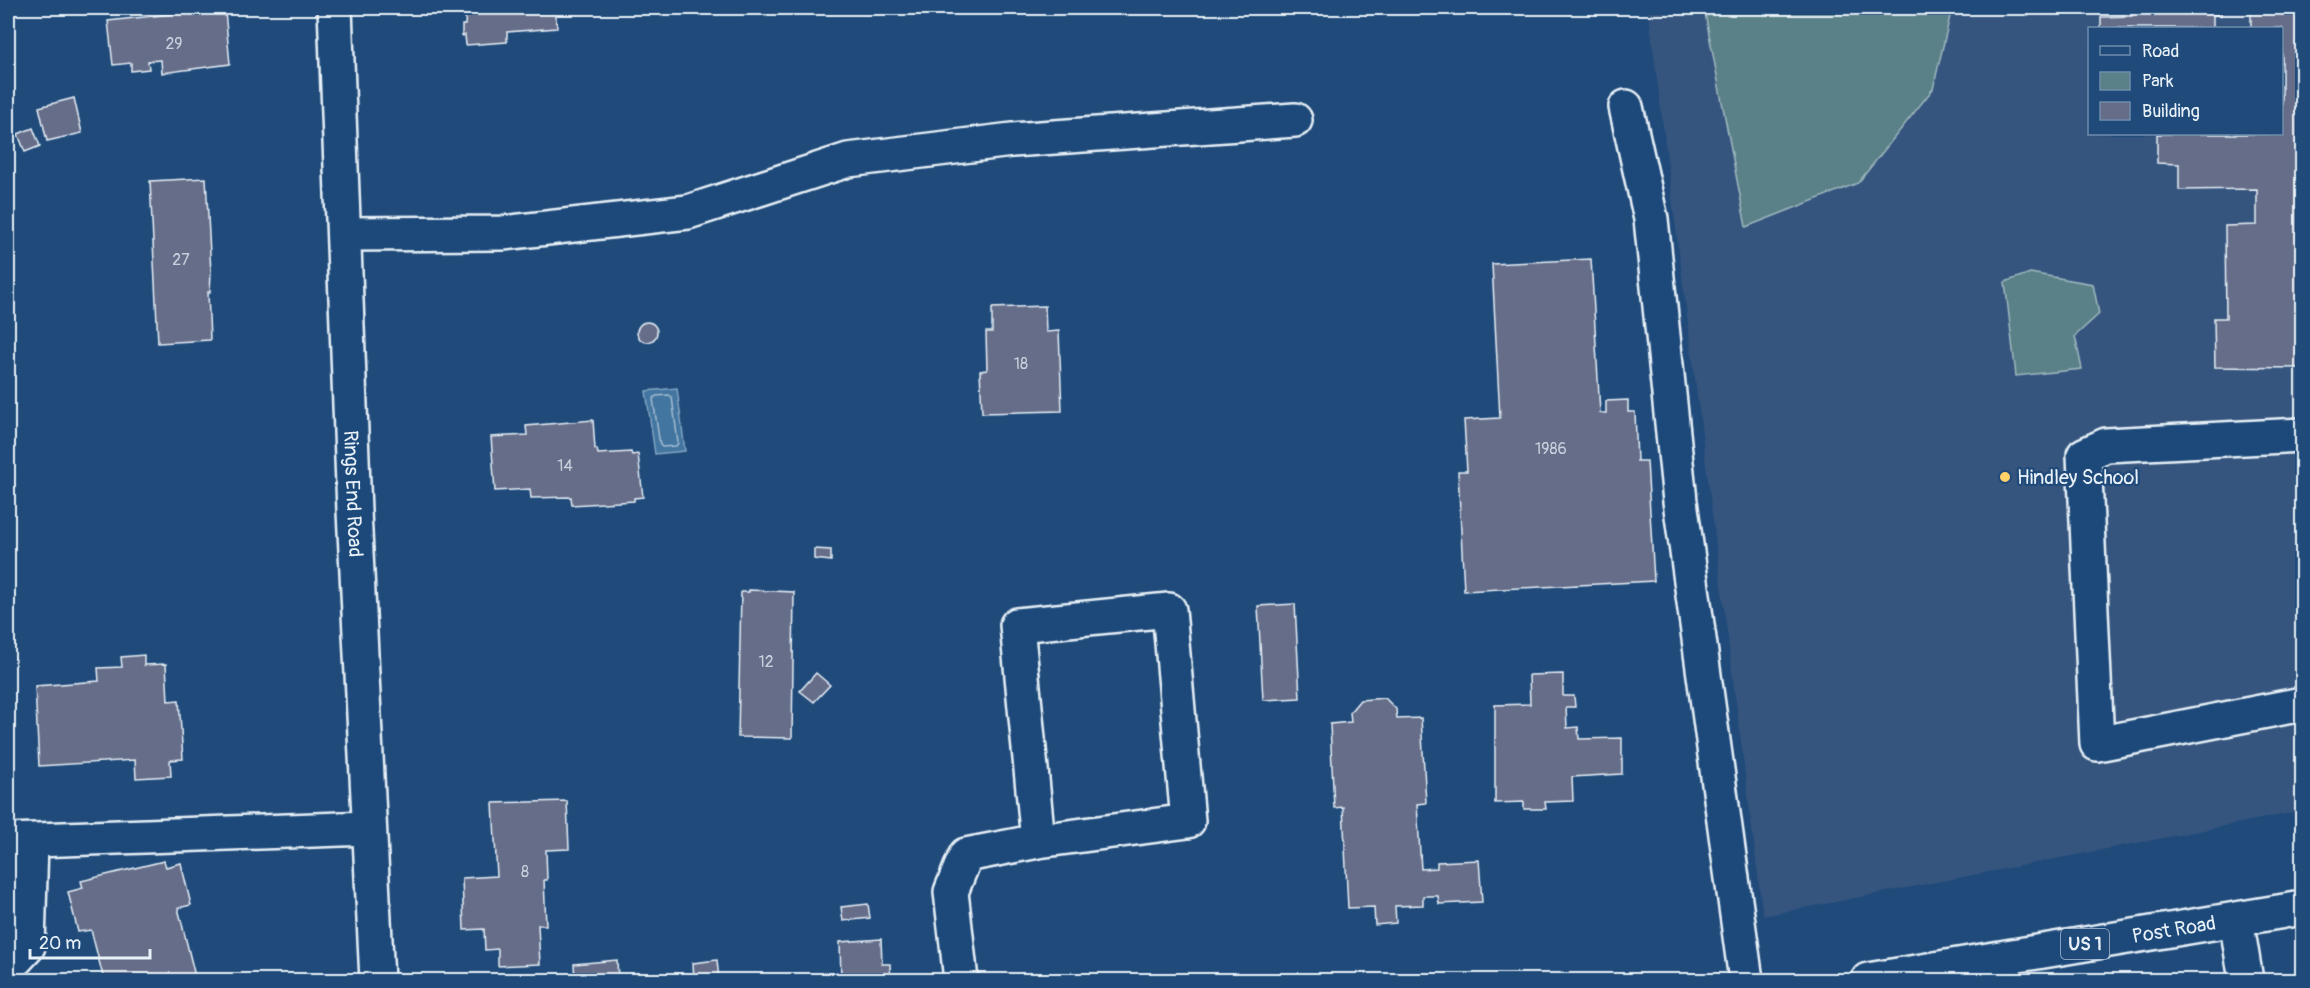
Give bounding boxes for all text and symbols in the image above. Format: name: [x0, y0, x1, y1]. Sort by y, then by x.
legend: [2088, 27, 2283, 135]
house number: 29: [165, 34, 183, 54]
text: Road: [2142, 40, 2179, 63]
text: Park: [2142, 70, 2174, 93]
text: Building: [2142, 100, 2200, 123]
house number: 27: [172, 250, 190, 270]
house number: 18: [1014, 354, 1028, 374]
street label: Rings End Road: [338, 430, 368, 558]
house number: 1986: [1535, 439, 1567, 459]
house number: 14: [557, 456, 573, 476]
place label: Hindley School: [2017, 465, 2139, 490]
marker: Hindley School: [1998, 470, 2012, 484]
house number: 12: [758, 652, 774, 672]
house number: 8: [521, 862, 529, 882]
street label: Post Road: [2130, 911, 2218, 949]
scale bar: [30, 922, 150, 960]
road number: US 1: [2061, 929, 2109, 959]
text: 20 m: [39, 932, 81, 955]

